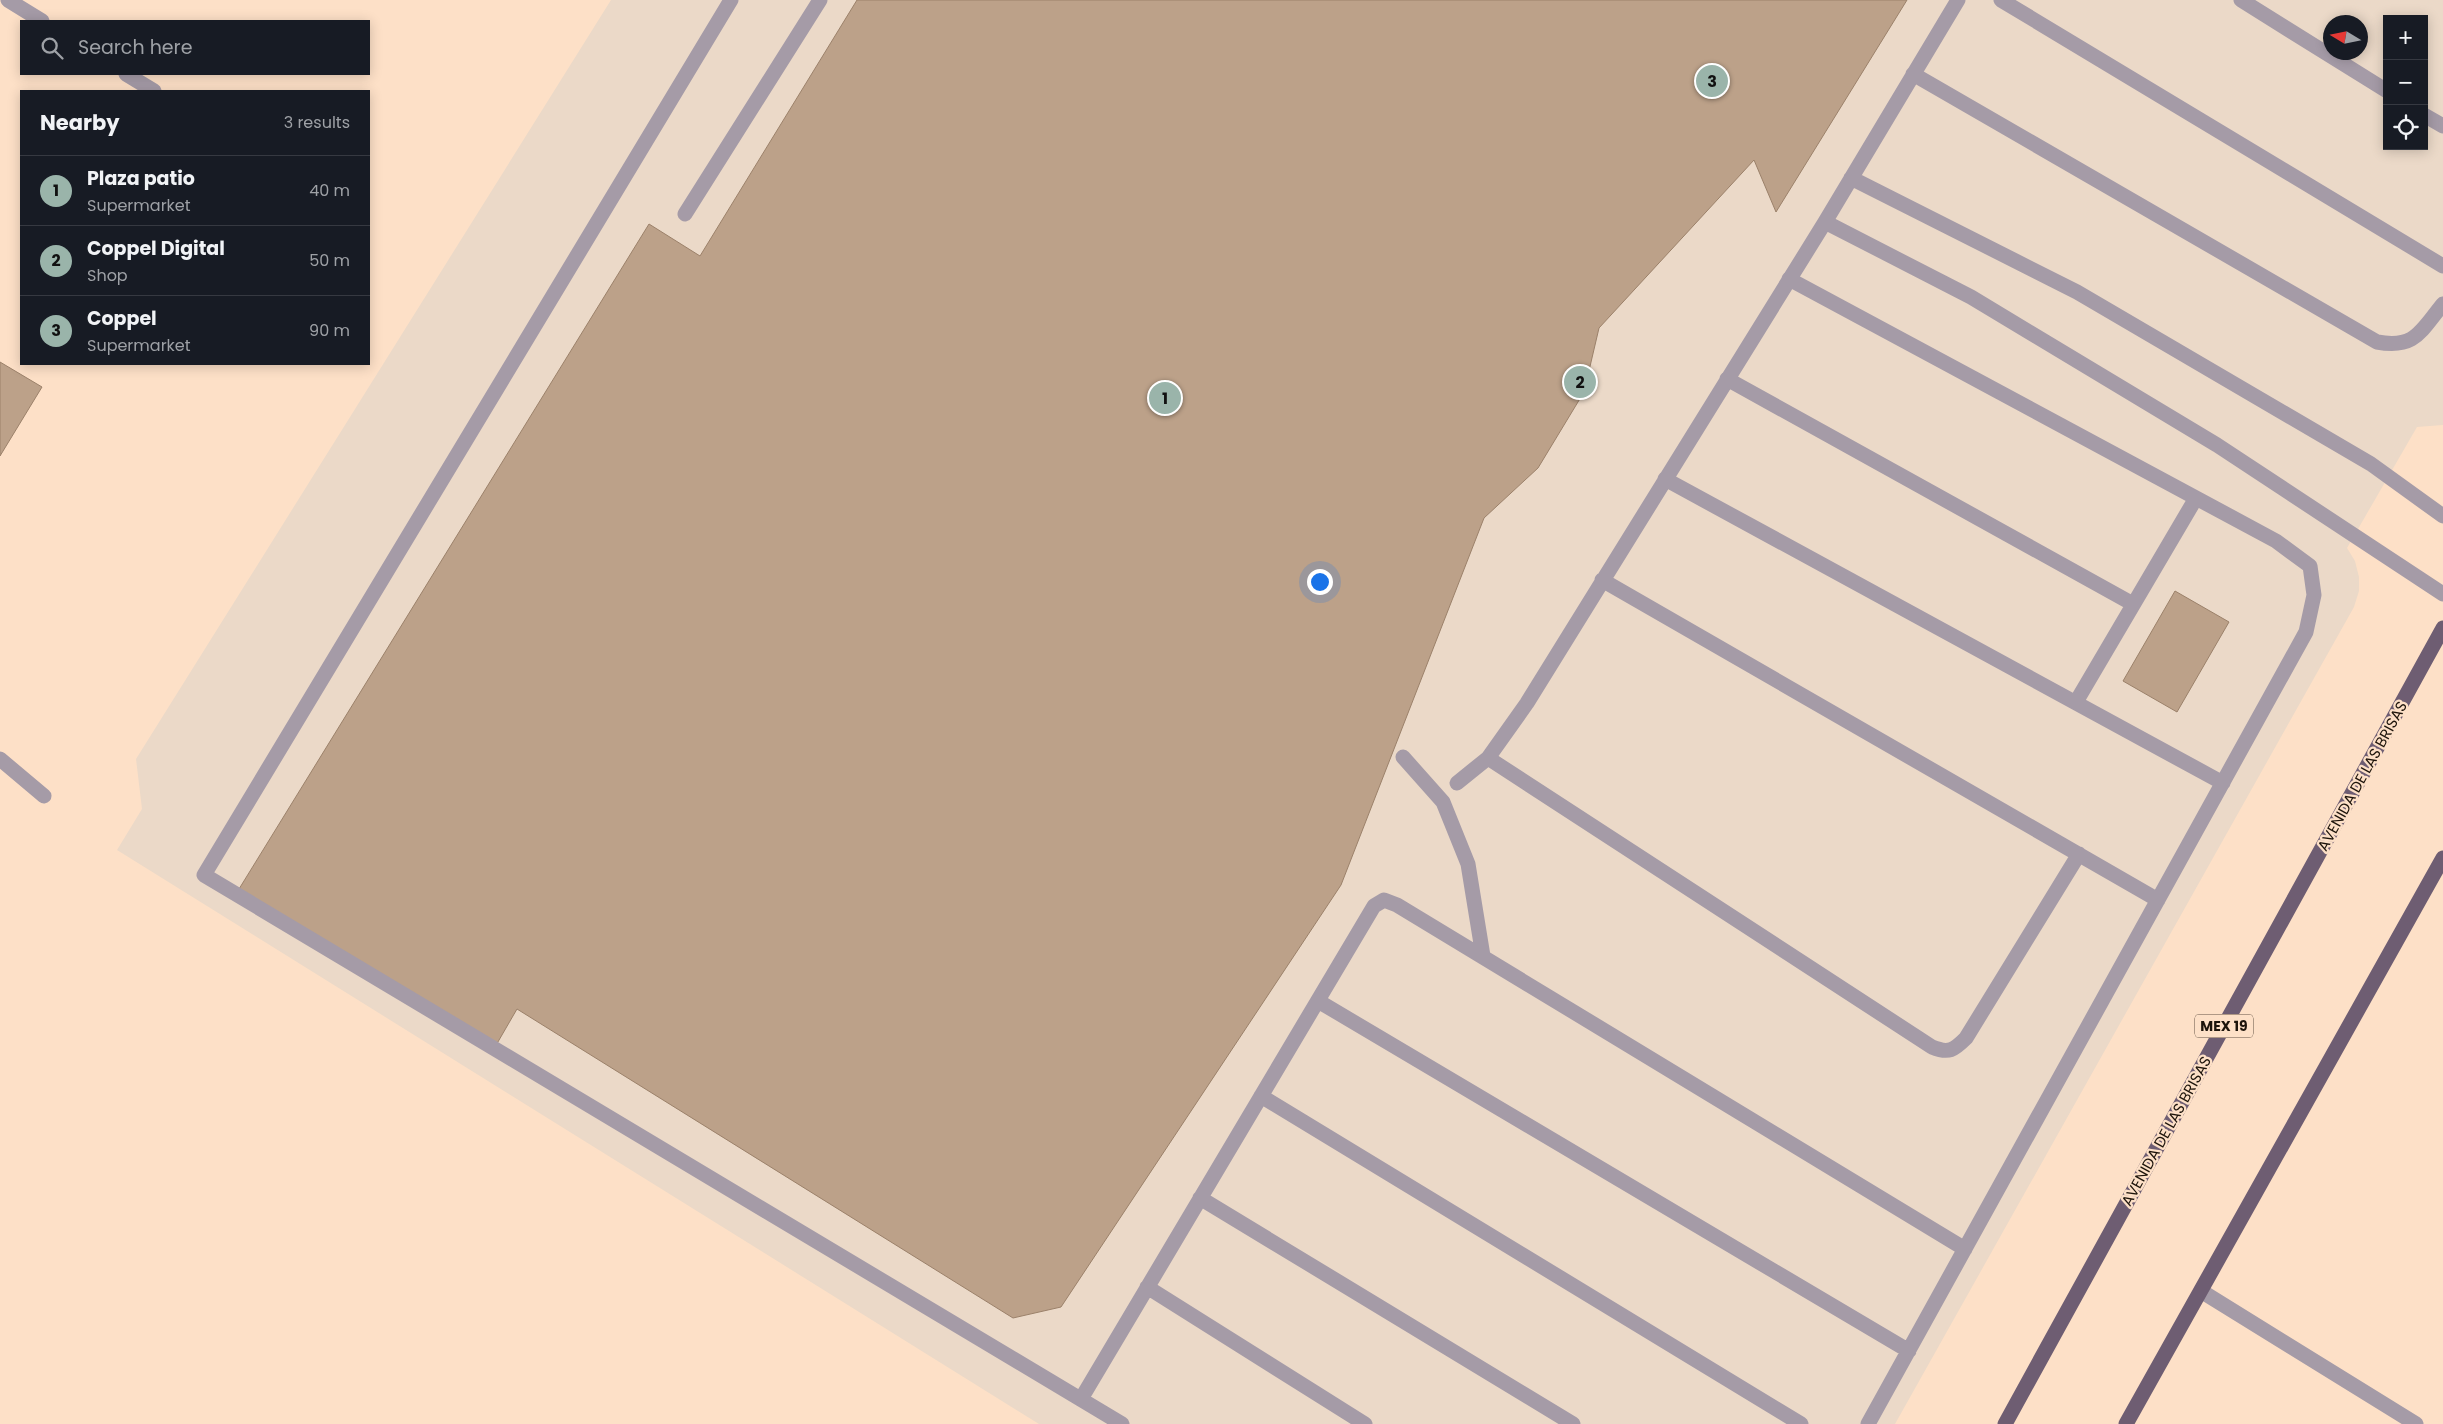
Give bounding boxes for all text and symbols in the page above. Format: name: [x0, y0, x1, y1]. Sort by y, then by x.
north arrow: [2323, 15, 2368, 60]
map controls: [2383, 15, 2428, 150]
button: +: [2383, 15, 2428, 60]
search box: [20, 20, 370, 75]
icon: search: [38, 34, 66, 62]
text: Search here: [78, 34, 192, 61]
button: −: [2383, 60, 2428, 105]
pin: 3: [1696, 62, 1728, 100]
button: locate: [2383, 105, 2428, 150]
text: Nearby: [40, 108, 120, 137]
text: 3 results: [284, 111, 350, 134]
text: Plaza patio: [87, 165, 195, 192]
text: 1: [53, 179, 59, 202]
text: 40 m: [309, 179, 350, 202]
text: Supermarket: [87, 194, 191, 217]
text: Coppel Digital: [87, 235, 225, 262]
text: 2: [51, 249, 61, 272]
text: 50 m: [309, 249, 350, 272]
text: Shop: [87, 264, 128, 287]
text: Coppel: [87, 305, 157, 332]
text: 3: [51, 319, 61, 342]
text: 90 m: [309, 319, 350, 342]
text: Supermarket: [87, 334, 191, 357]
pin: 2: [1564, 363, 1596, 401]
pin: 1: [1149, 379, 1181, 417]
your location: [1307, 569, 1333, 595]
street label: AVENIDA DE LAS BRISAS: [2312, 697, 2412, 855]
road number: MEX 19: [2195, 1014, 2253, 1038]
street label: AVENIDA DE LAS BRISAS: [2116, 1052, 2216, 1210]

